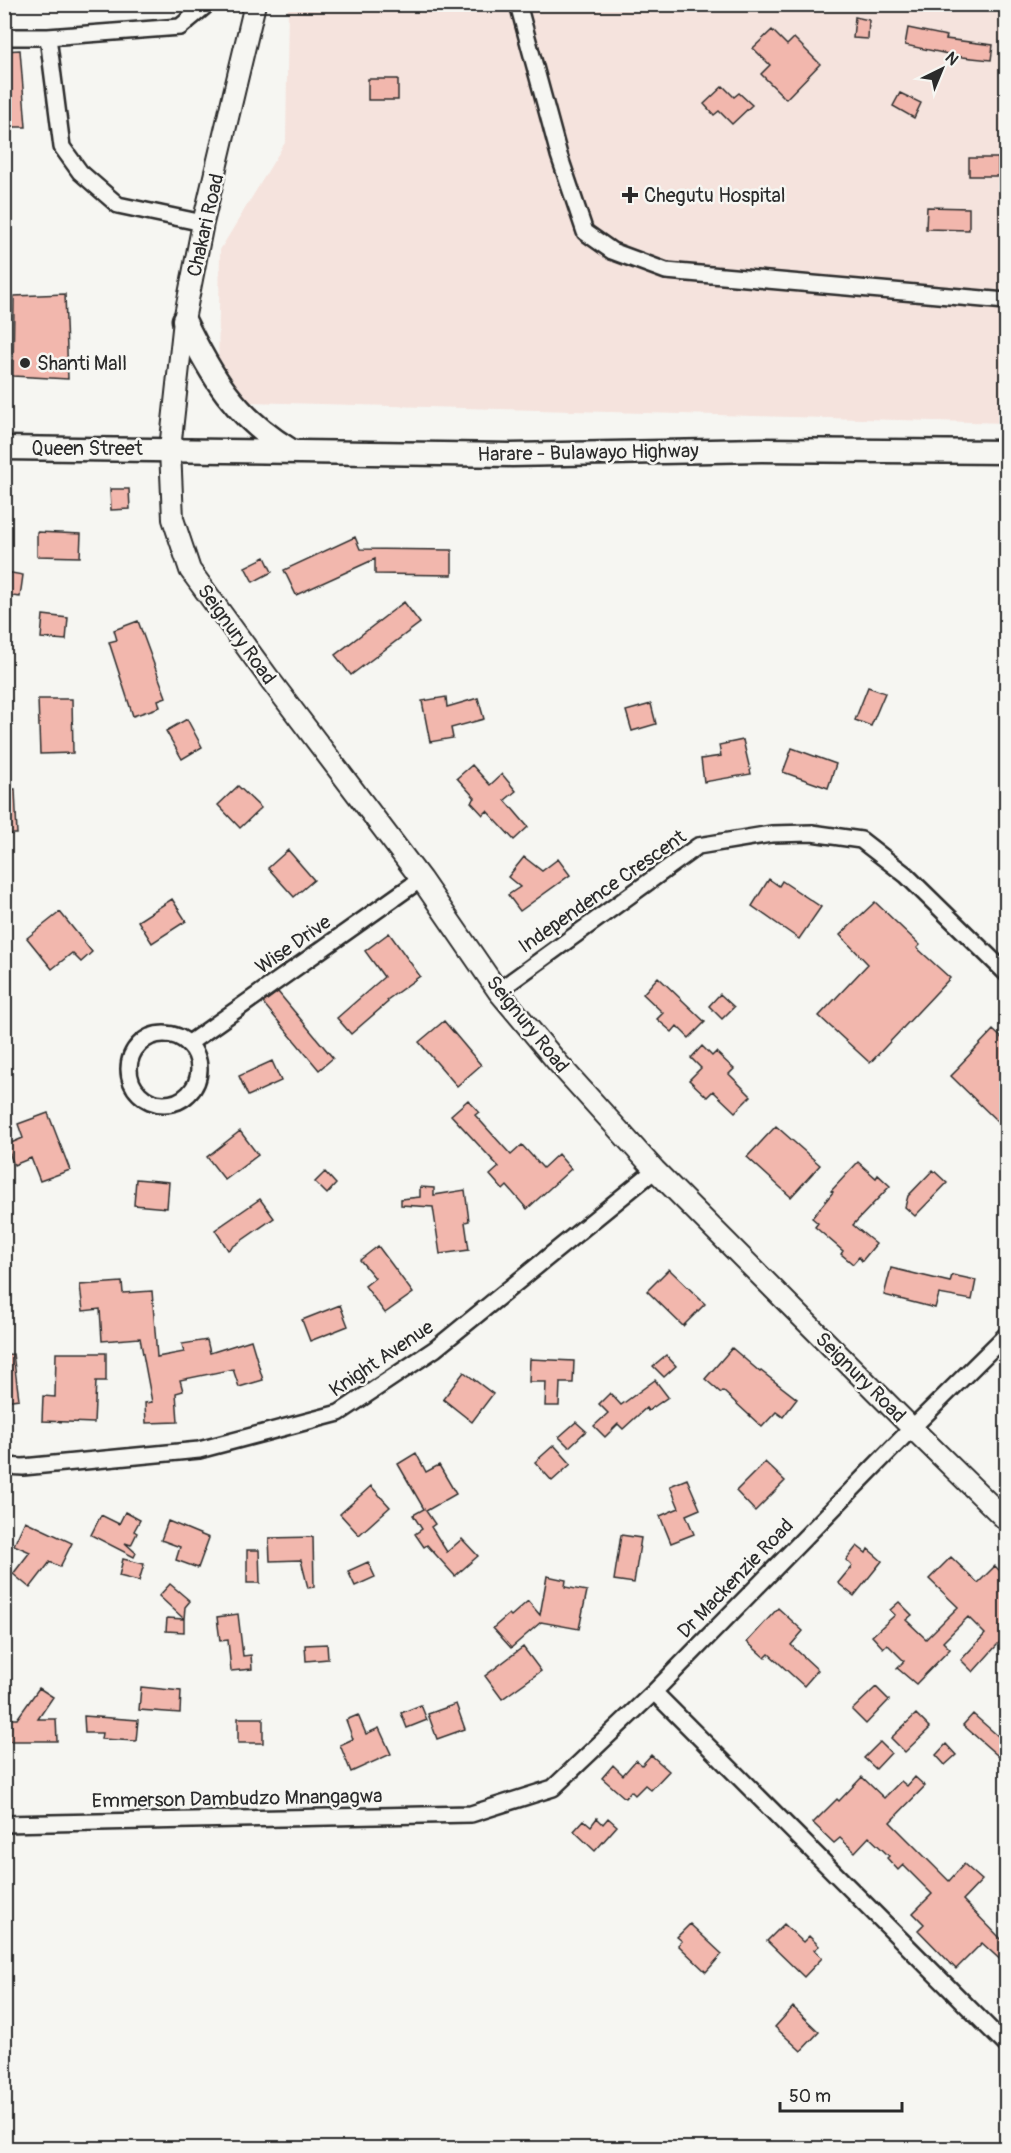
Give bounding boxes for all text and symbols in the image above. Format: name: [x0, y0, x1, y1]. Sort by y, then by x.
north arrow: [912, 39, 972, 99]
text: N: [941, 48, 962, 70]
street label: Chakari Road: [181, 171, 229, 279]
place label: Chegutu Hospital: [644, 183, 786, 208]
marker: Chegutu Hospital: [621, 186, 639, 204]
place label: Shanti Mall: [37, 351, 127, 376]
marker: Shanti Mall: [18, 356, 32, 370]
street label: Queen Street: [31, 436, 144, 461]
street label: Harare - Bulawayo Highway: [477, 438, 699, 467]
street label: Seignury Road: [192, 579, 281, 689]
street label: Independence Crescent: [514, 824, 692, 959]
street label: Wise Drive: [251, 909, 336, 979]
street label: Seignury Road: [481, 971, 574, 1078]
street label: Knight Avenue: [324, 1314, 438, 1402]
street label: Seignury Road: [810, 1327, 911, 1428]
street label: Dr Mackenzie Road: [672, 1513, 799, 1643]
street label: Emmerson Dambudzo Mnangagwa: [91, 1783, 383, 1814]
scale bar: [780, 2075, 902, 2113]
text: 50 m: [789, 2085, 831, 2108]

